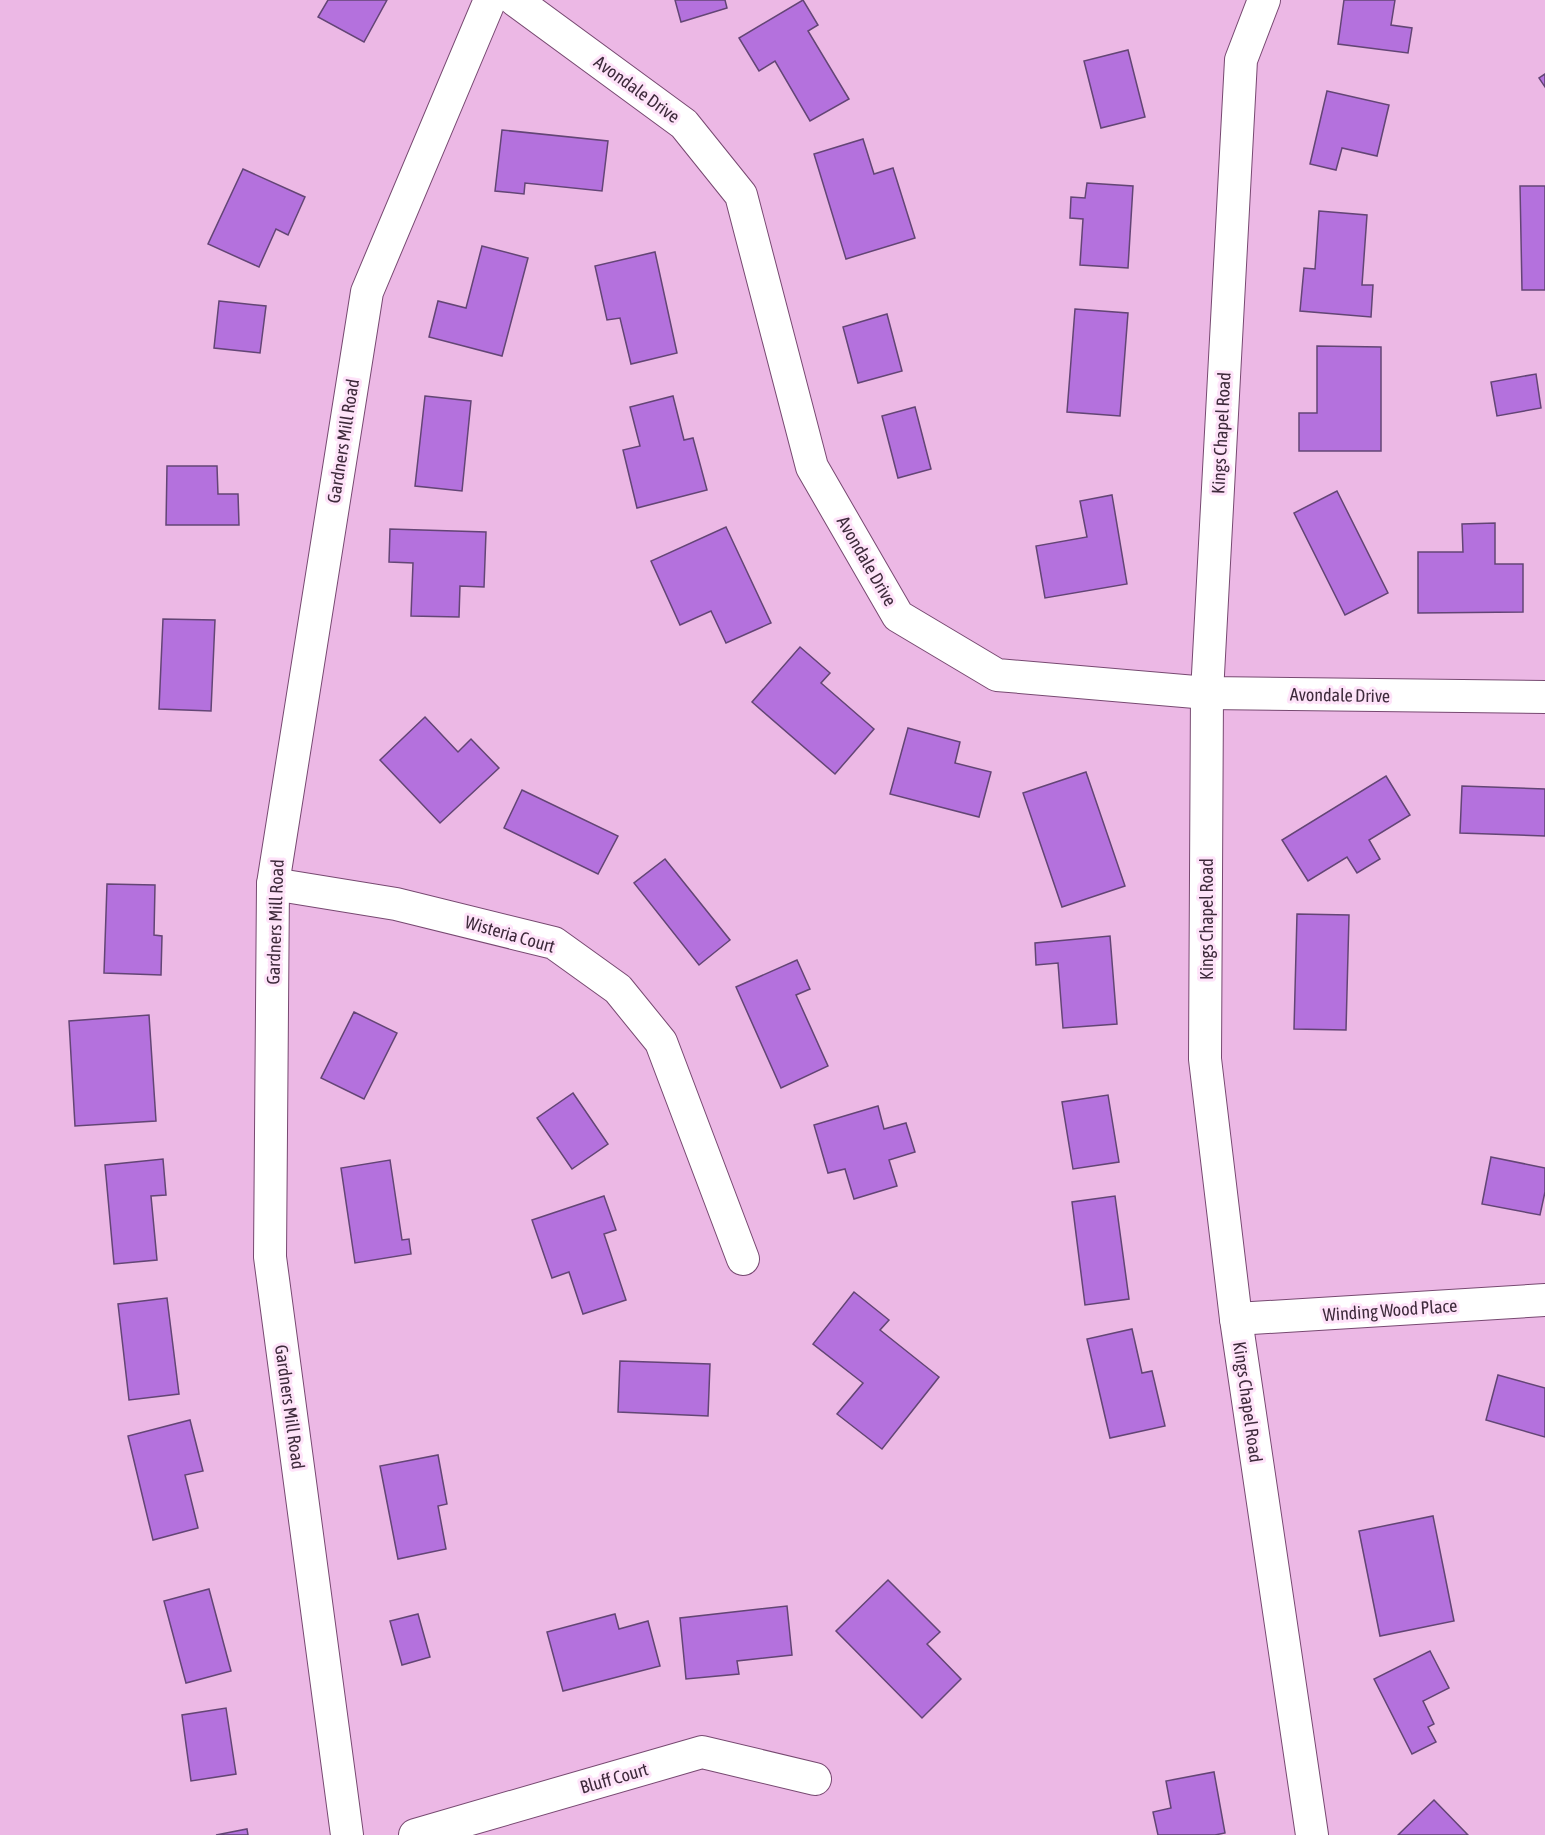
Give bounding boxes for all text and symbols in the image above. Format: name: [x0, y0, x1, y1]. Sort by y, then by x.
street label: Avondale Drive: [590, 51, 684, 127]
street label: Kings Chapel Road: [1207, 372, 1235, 494]
street label: Gardners Mill Road: [323, 377, 363, 505]
street label: Avondale Drive: [833, 512, 901, 610]
street label: Avondale Drive: [1290, 684, 1390, 706]
street label: Kings Chapel Road: [1196, 858, 1217, 980]
street label: Gardners Mill Road: [262, 859, 288, 985]
street label: Wisteria Court: [463, 911, 557, 957]
street label: Winding Wood Place: [1322, 1295, 1458, 1325]
street label: Kings Chapel Road: [1229, 1340, 1267, 1464]
street label: Gardners Mill Road: [271, 1343, 309, 1471]
street label: Bluff Court: [578, 1758, 650, 1798]

